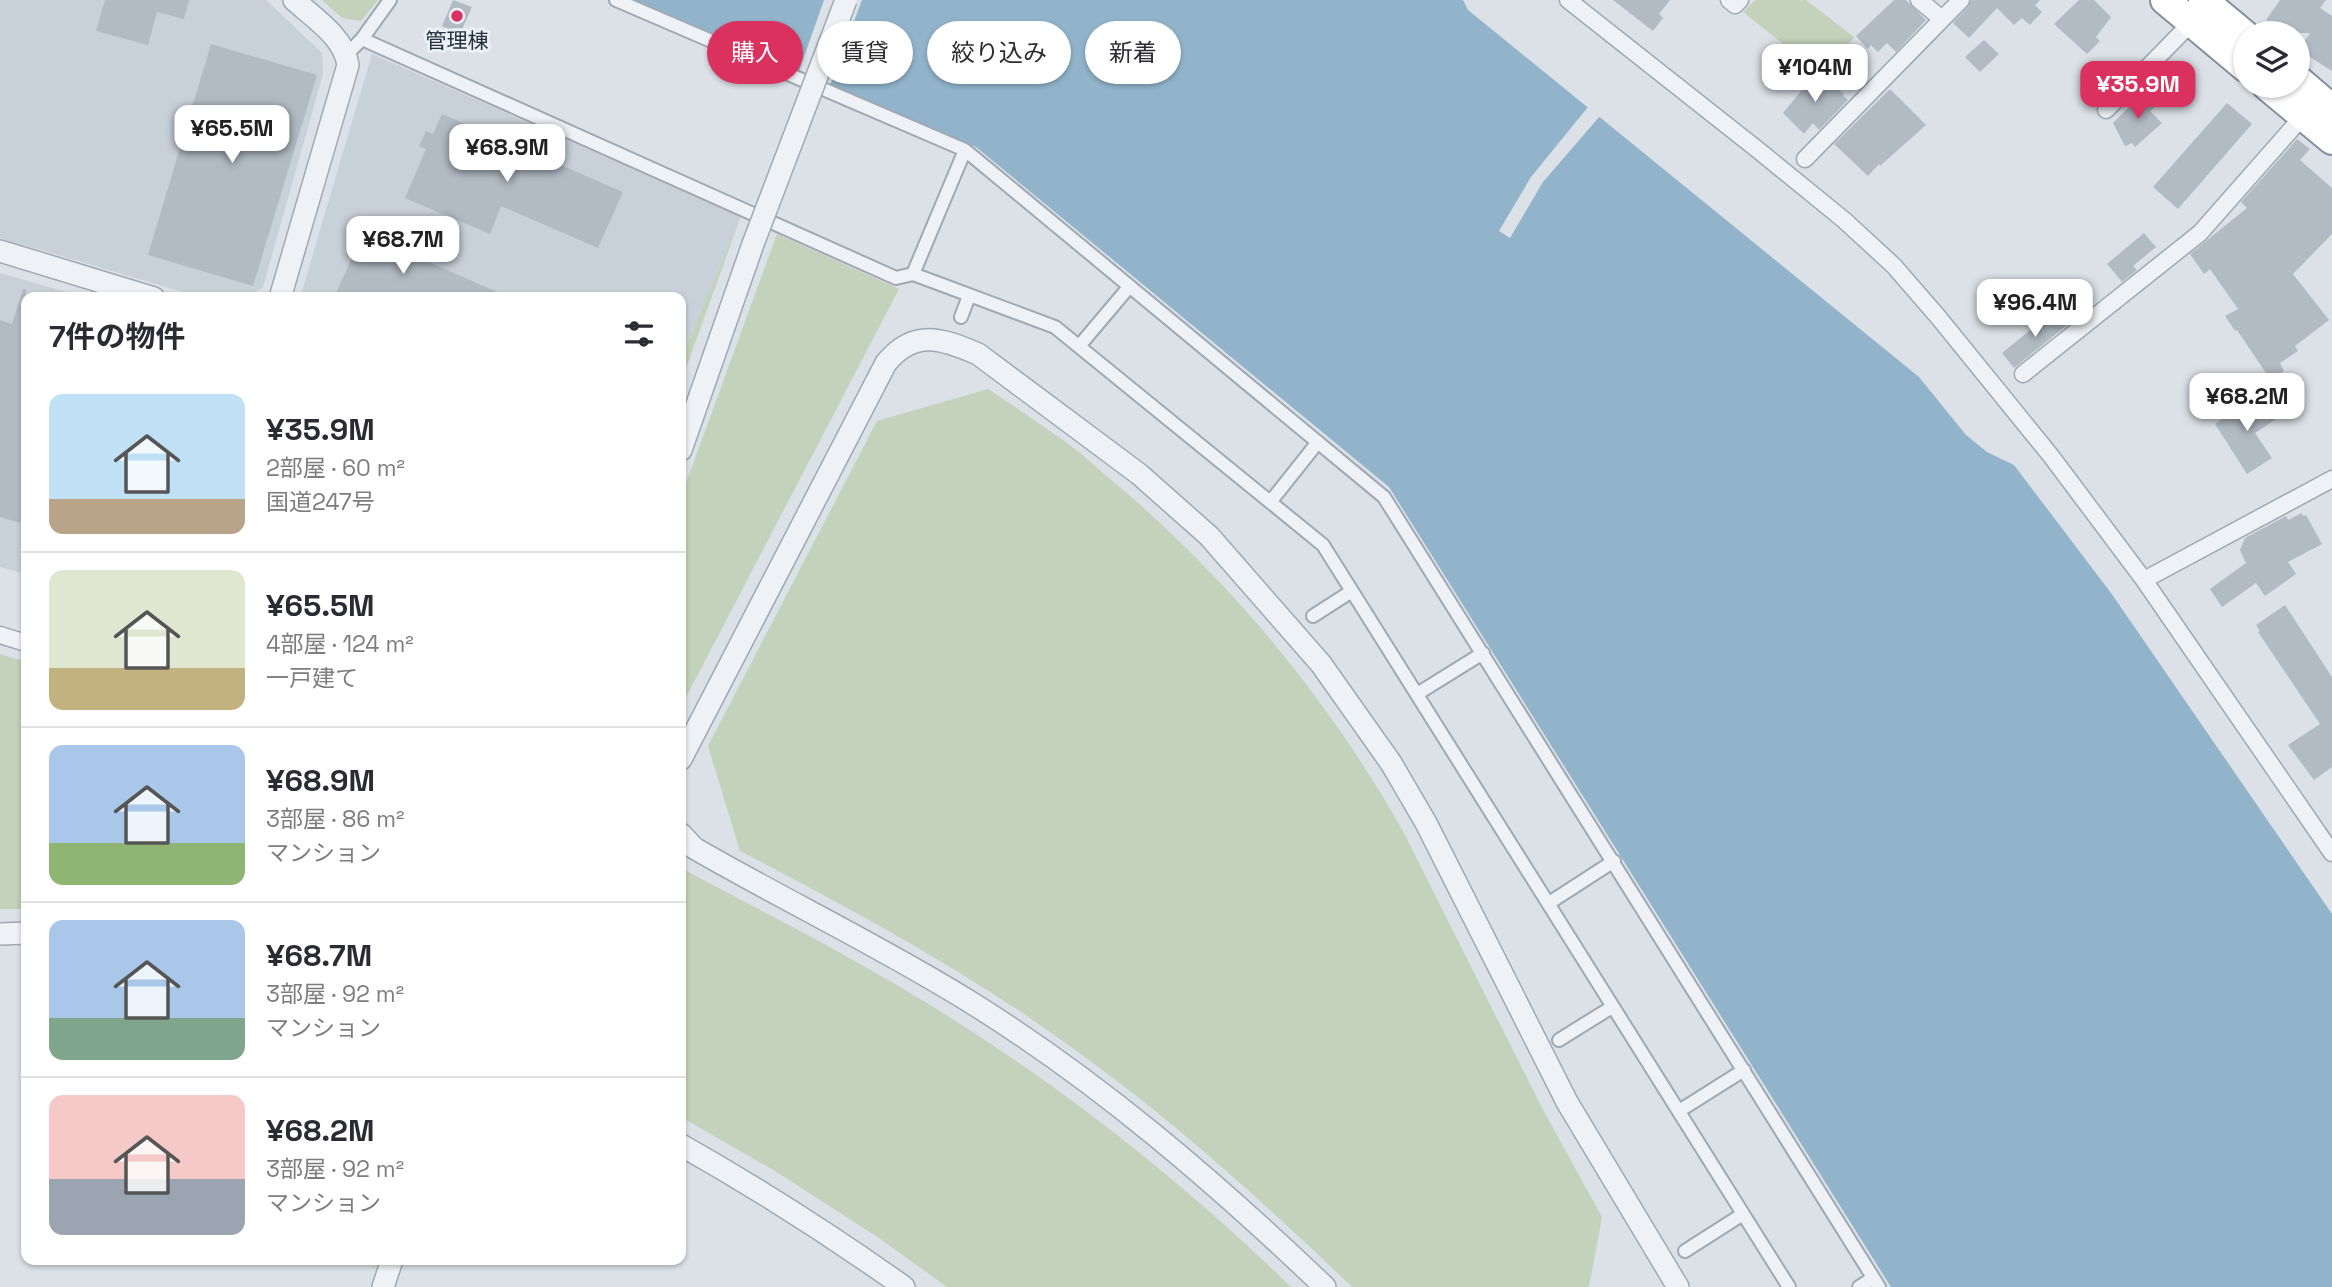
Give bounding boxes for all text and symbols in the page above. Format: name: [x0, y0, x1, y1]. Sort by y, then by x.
marker: 管理棟: [449, 8, 465, 24]
chip: 購入: [707, 21, 803, 84]
chip: 賃貸: [817, 21, 913, 84]
chip: 絞り込み: [927, 21, 1071, 84]
chip: 新着: [1085, 21, 1181, 84]
map controls: [2233, 21, 2310, 98]
button: layers: [2233, 21, 2310, 98]
place label: 管理棟: [426, 27, 489, 54]
pin: ¥104M: [1766, 44, 1864, 104]
text: ¥104M: [1778, 52, 1852, 82]
pin: ¥35.9M: [2081, 61, 2195, 121]
text: ¥35.9M: [2096, 69, 2180, 99]
pin: ¥65.5M: [175, 106, 289, 165]
text: ¥65.5M: [190, 113, 274, 143]
pin: ¥68.9M: [450, 124, 564, 184]
text: ¥68.9M: [465, 132, 549, 162]
pin: ¥68.7M: [346, 216, 460, 276]
text: ¥68.7M: [362, 224, 444, 254]
pin: ¥96.4M: [1978, 280, 2092, 339]
text: ¥96.4M: [1993, 287, 2077, 317]
icon: filters: [620, 315, 658, 353]
text: 7件の物件: [49, 317, 186, 356]
pin: ¥68.2M: [2190, 374, 2304, 433]
text: ¥68.2M: [2205, 381, 2289, 411]
text: ¥35.9M: [266, 410, 375, 449]
icon: home: [105, 422, 189, 506]
text: 2部屋 · 60 m²: [266, 453, 405, 483]
text: 国道247号: [266, 487, 375, 517]
text: ¥65.5M: [266, 586, 375, 625]
icon: home: [105, 598, 189, 682]
text: 4部屋 · 124 m²: [266, 629, 414, 659]
text: 一戸建て: [266, 663, 358, 693]
text: ¥68.9M: [266, 761, 375, 800]
icon: home: [105, 773, 189, 857]
text: 3部屋 · 86 m²: [266, 804, 405, 834]
text: マンション: [266, 838, 381, 868]
text: ¥68.7M: [266, 936, 372, 975]
icon: home: [105, 948, 189, 1032]
text: 3部屋 · 92 m²: [266, 979, 404, 1009]
text: マンション: [266, 1013, 381, 1043]
text: ¥68.2M: [266, 1111, 374, 1150]
icon: home: [105, 1123, 189, 1207]
text: 3部屋 · 92 m²: [266, 1154, 404, 1184]
text: マンション: [266, 1188, 381, 1218]

